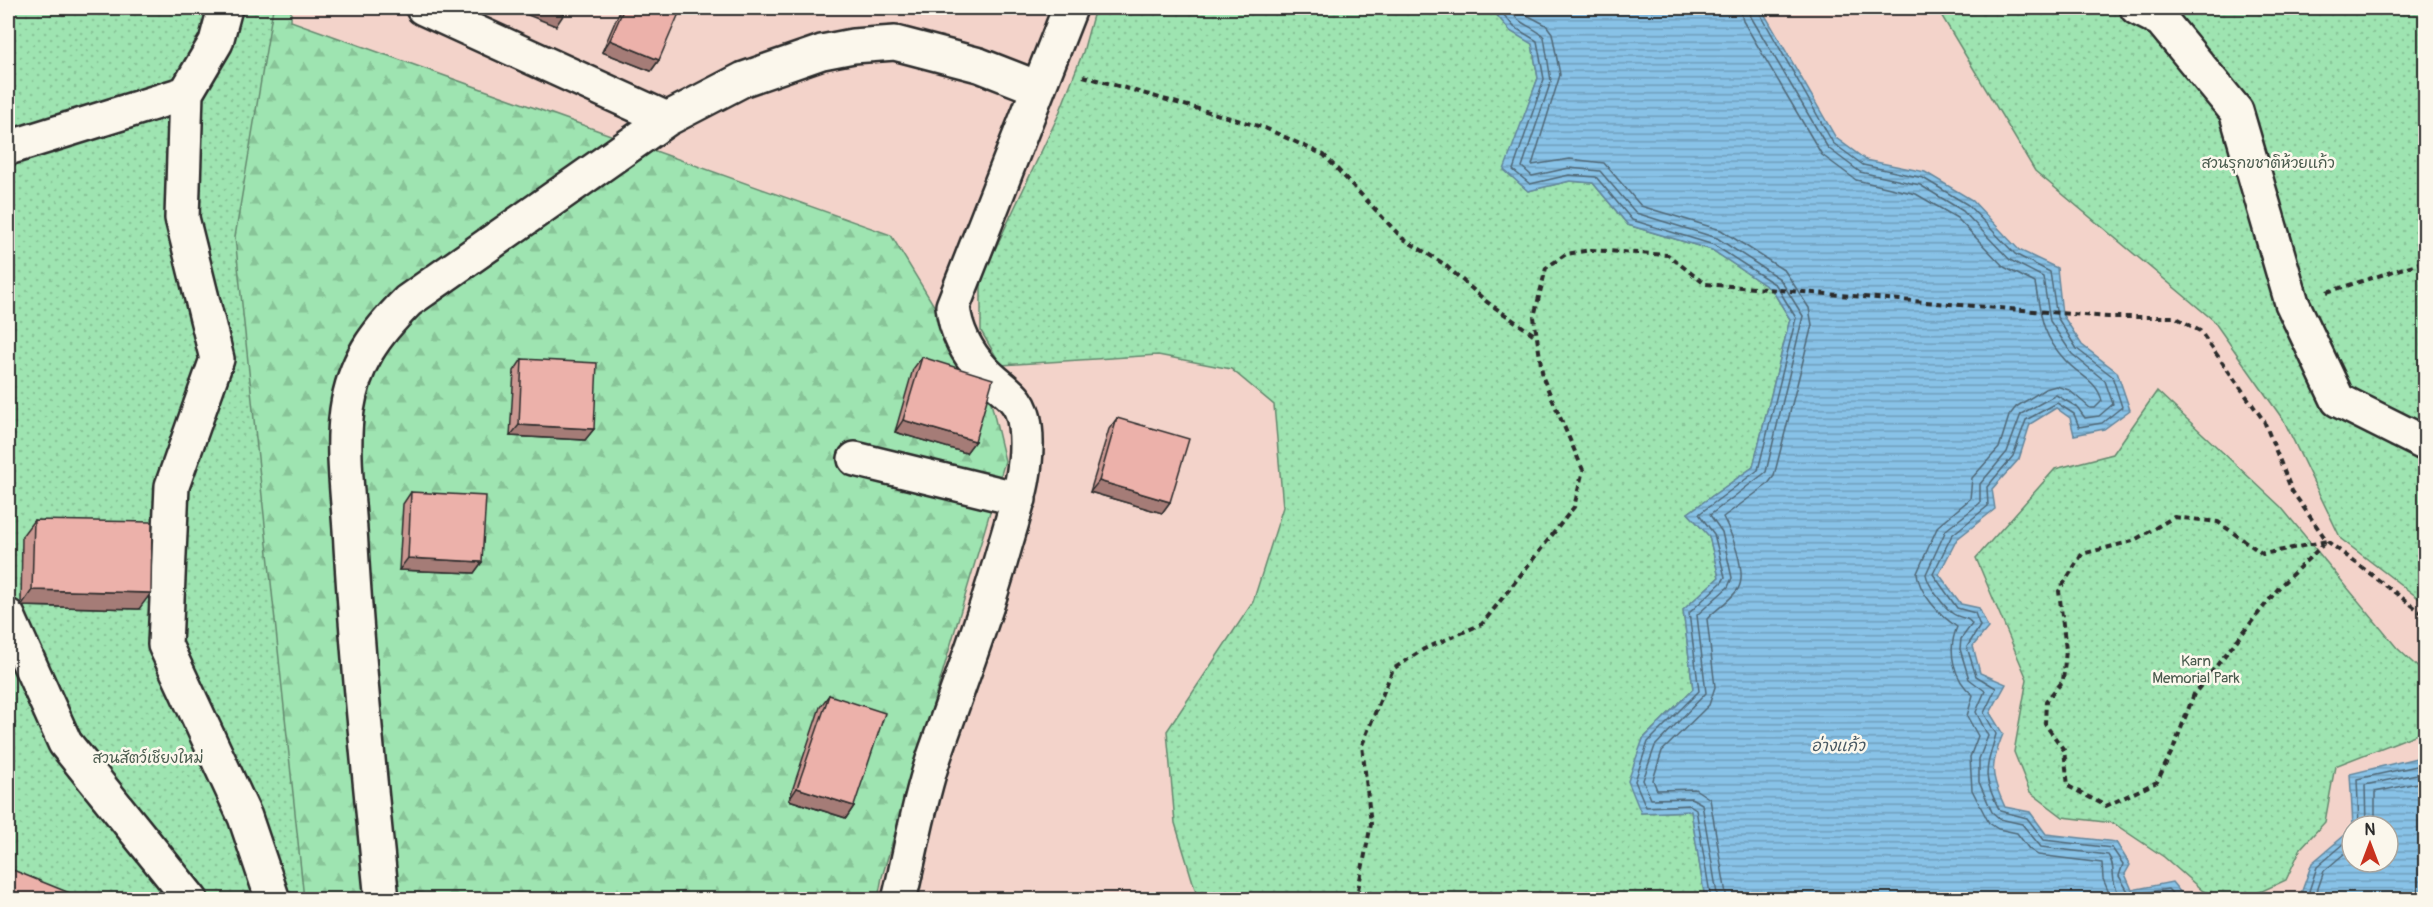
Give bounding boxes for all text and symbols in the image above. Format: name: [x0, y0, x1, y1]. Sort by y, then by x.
park label: สวนรุกขชาติห้วยแก้ว: [2201, 153, 2335, 174]
park label: Karn Memorial Park: [2152, 652, 2240, 688]
water label: อ่างแก้ว: [1811, 735, 1866, 756]
park label: สวนสัตว์เชียงใหม่: [92, 748, 204, 768]
north arrow: [2340, 814, 2400, 874]
text: N: [2365, 820, 2376, 840]

